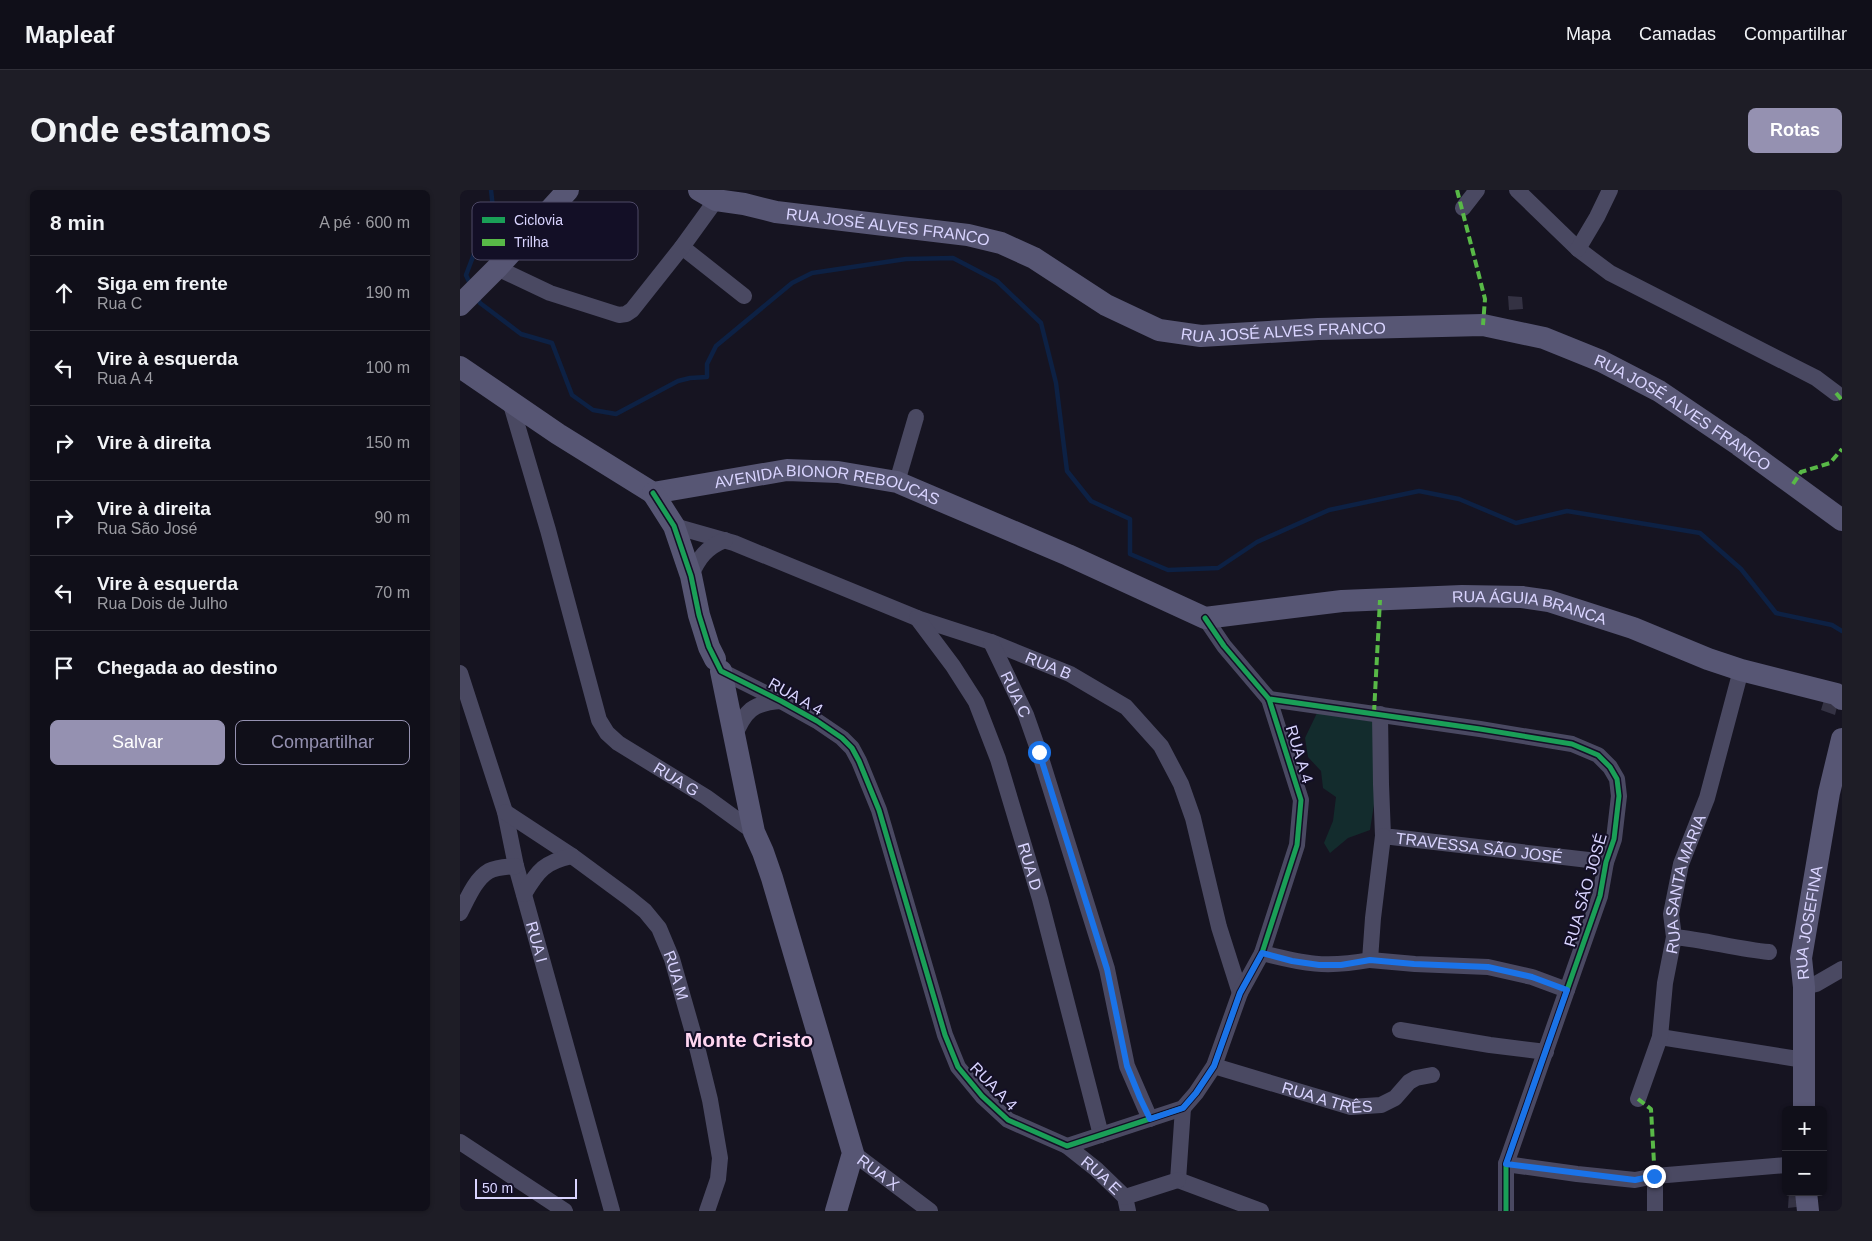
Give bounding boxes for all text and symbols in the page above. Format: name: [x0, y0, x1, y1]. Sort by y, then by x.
text: Mapleaf: [25, 21, 114, 48]
text: Mapa: [1566, 24, 1611, 44]
text: Camadas: [1639, 24, 1716, 44]
text: Compartilhar: [1744, 24, 1847, 44]
button: Rotas: [1748, 108, 1842, 153]
text: Onde estamos: [30, 110, 271, 149]
legend: [472, 202, 638, 260]
street label: RUA JOSÉ ALVES FRANCO: [785, 205, 991, 249]
text: 8 min: [50, 211, 105, 234]
text: Ciclovia: [514, 212, 563, 228]
text: A pé · 600 m: [319, 214, 410, 231]
text: Trilha: [514, 234, 549, 250]
text: Siga em frente: [97, 273, 228, 294]
icon: ahead: [50, 279, 78, 307]
text: 190 m: [366, 284, 410, 301]
text: Rua C: [97, 295, 142, 312]
street label: RUA JOSÉ ALVES FRANCO: [1180, 319, 1386, 345]
text: Vire à esquerda: [97, 348, 238, 369]
street label: RUA JOSÉ ALVES FRANCO: [1592, 351, 1774, 474]
icon: left: [50, 354, 78, 382]
text: 100 m: [366, 359, 410, 376]
text: Rua A 4: [97, 370, 153, 387]
icon: right: [50, 429, 78, 457]
text: Vire à direita: [97, 432, 211, 453]
text: 150 m: [366, 434, 410, 451]
street label: AVENIDA BIONOR REBOUCAS: [713, 462, 942, 508]
text: Vire à direita: [97, 498, 211, 519]
icon: right: [50, 504, 78, 532]
text: 90 m: [374, 509, 410, 526]
text: Rua São José: [97, 520, 198, 537]
text: Vire à esquerda: [97, 573, 238, 594]
icon: left: [50, 579, 78, 607]
text: 70 m: [374, 584, 410, 601]
street label: RUA ÁGUIA BRANCA: [1452, 587, 1609, 628]
text: Rua Dois de Julho: [97, 595, 228, 612]
street label: RUA B: [1023, 649, 1074, 683]
icon: arrive: [50, 654, 78, 682]
text: Chegada ao destino: [97, 657, 278, 678]
street label: RUA C: [997, 669, 1034, 720]
street label: RUA A 4: [766, 675, 826, 718]
button: Salvar: [50, 720, 225, 765]
button: Compartilhar: [235, 720, 410, 765]
street label: RUA A 4: [1283, 723, 1316, 785]
route start: [1028, 741, 1051, 764]
street label: RUA G: [651, 759, 702, 800]
street label: RUA SANTA MARIA: [1663, 812, 1709, 955]
street label: TRAVESSA SÃO JOSÉ: [1395, 830, 1564, 866]
street label: RUA SÃO JOSÉ: [1559, 831, 1610, 949]
street label: RUA D: [1015, 841, 1045, 892]
street label: RUA JOSEFINA: [1793, 864, 1826, 981]
street label: RUA I: [523, 920, 550, 964]
street label: RUA M: [660, 948, 691, 1002]
district label: Monte Cristo: [685, 1028, 813, 1051]
street label: RUA A 4: [967, 1059, 1021, 1114]
street label: RUA A TRÊS: [1280, 1079, 1373, 1116]
map controls: [1782, 1106, 1827, 1196]
button: +: [1782, 1106, 1827, 1151]
street label: RUA X: [854, 1151, 903, 1194]
button: −: [1782, 1151, 1827, 1196]
street label: RUA E: [1078, 1153, 1125, 1198]
route end: [1643, 1165, 1666, 1188]
scale bar: [475, 1176, 578, 1199]
text: 50 m: [482, 1180, 513, 1196]

